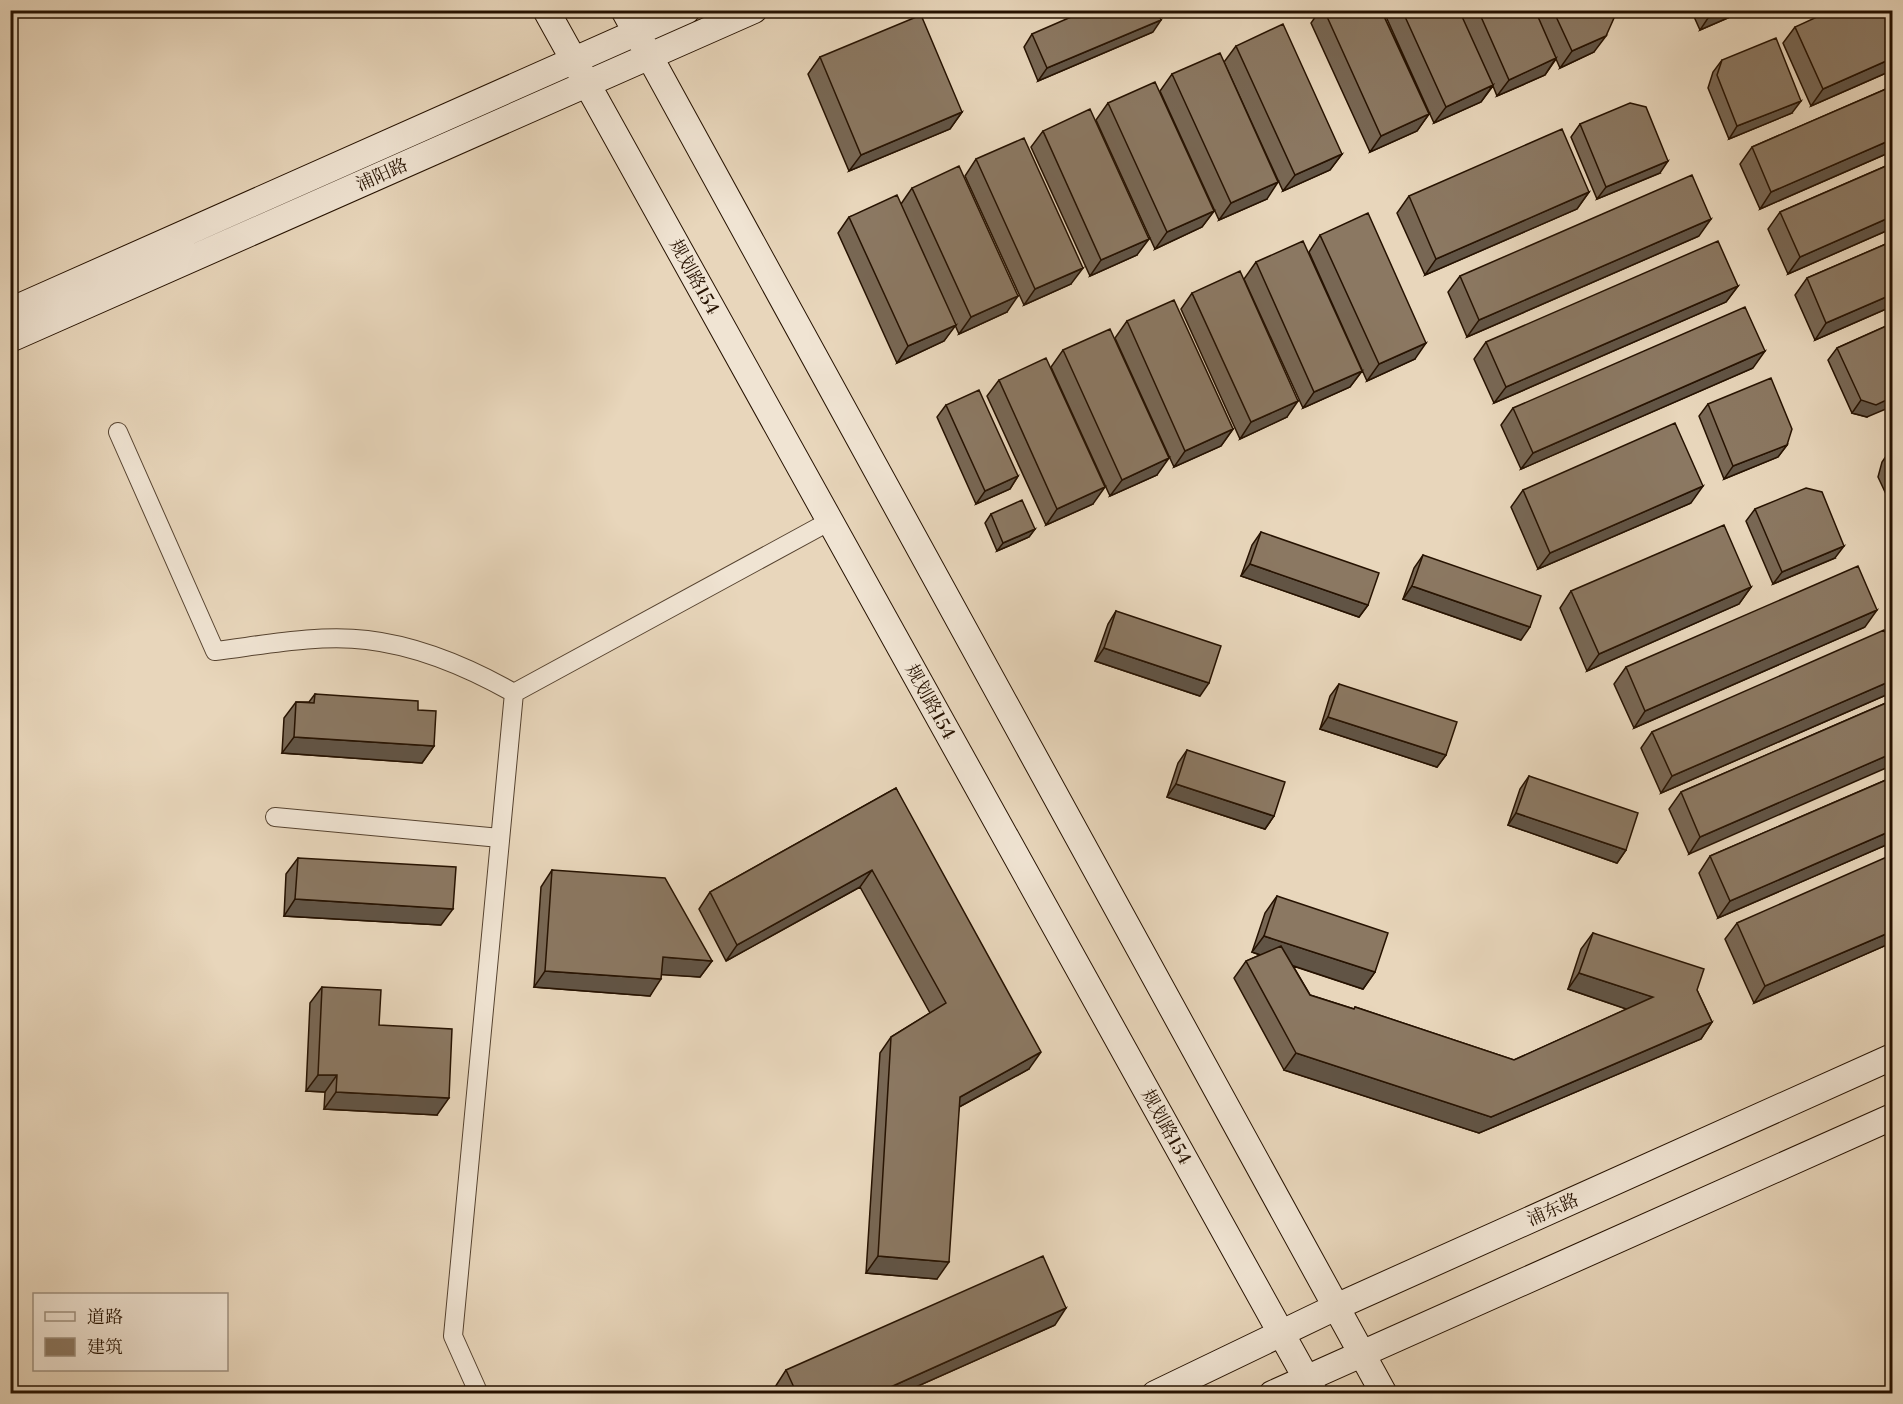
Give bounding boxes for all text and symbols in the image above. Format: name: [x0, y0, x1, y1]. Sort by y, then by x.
street label: 浦阳路: [353, 154, 411, 196]
street label: 规划路154: [664, 235, 724, 319]
street label: 规划路154: [900, 660, 960, 744]
street label: 规划路154: [1136, 1085, 1196, 1169]
street label: 浦东路: [1524, 1189, 1582, 1231]
legend: [33, 1293, 228, 1371]
text: 道路: [87, 1306, 123, 1329]
text: 建筑: [87, 1336, 123, 1359]

